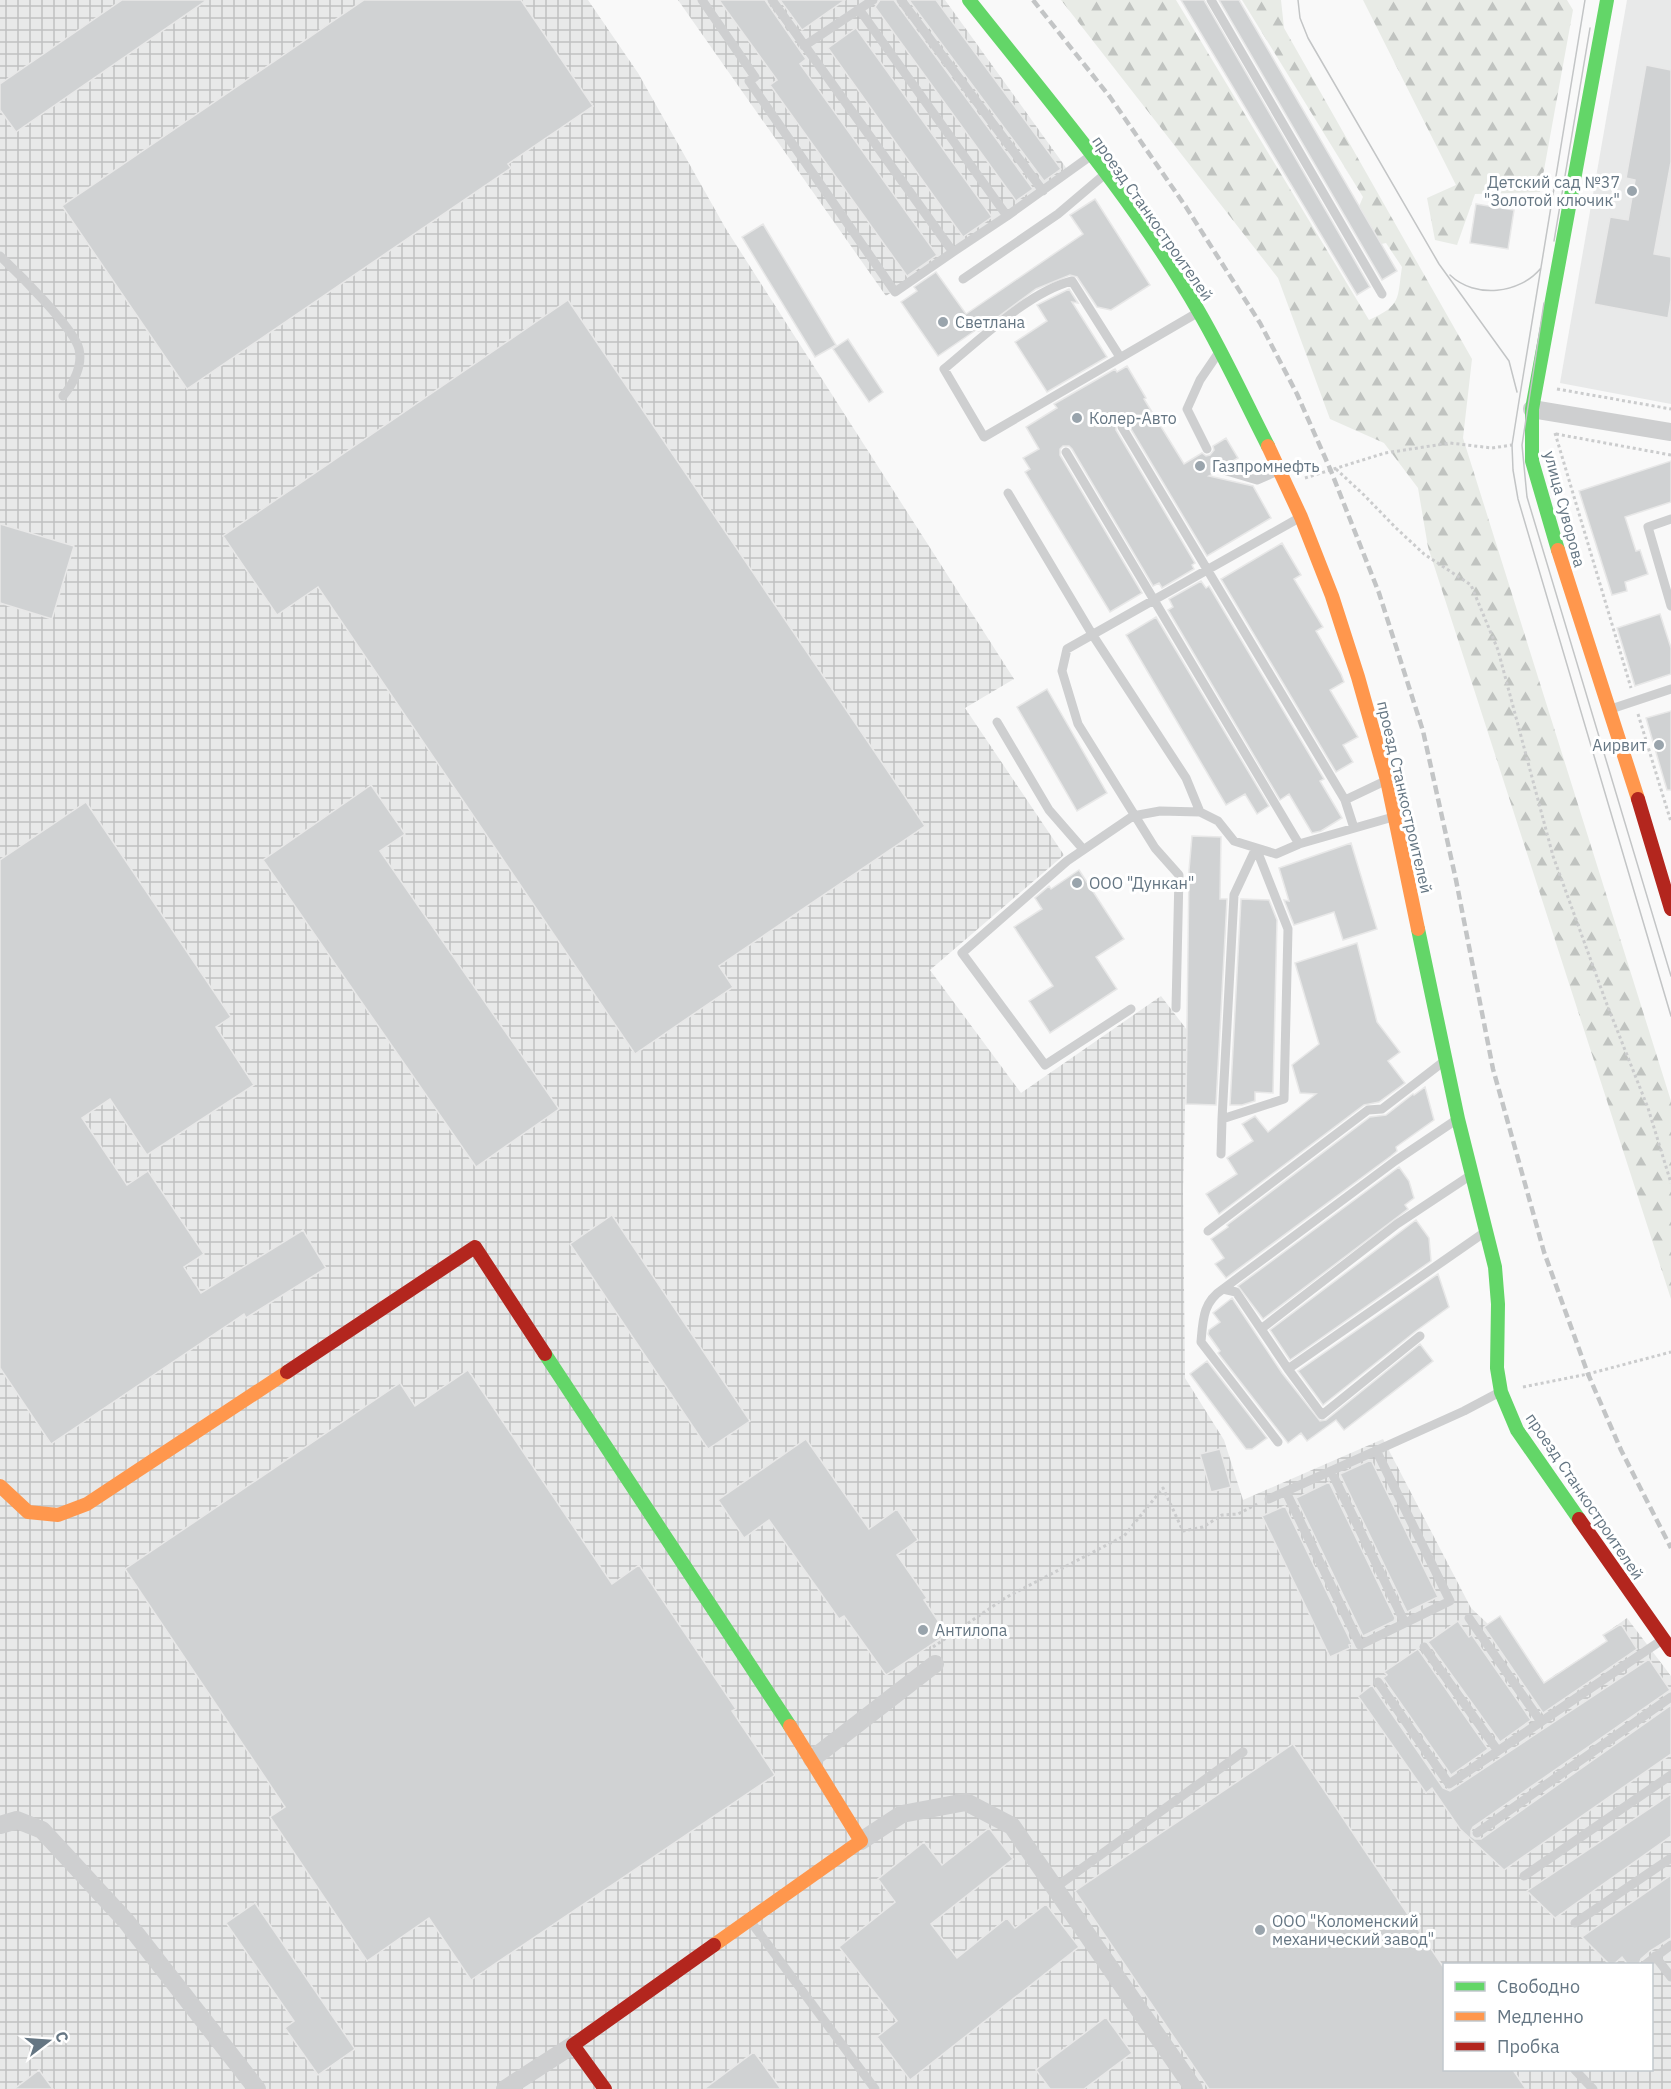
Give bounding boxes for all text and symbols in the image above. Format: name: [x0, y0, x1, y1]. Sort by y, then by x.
street label: проезд Станкостроителей: [1088, 132, 1218, 304]
place label: Детский сад №37 "Золотой ключик": [1484, 172, 1620, 210]
marker: Детский сад №37 "Золотой ключик": [1625, 184, 1639, 198]
place label: Светлана: [955, 312, 1026, 332]
marker: Светлана: [936, 315, 950, 329]
place label: Колер-Авто: [1089, 408, 1177, 428]
marker: Колер-Авто: [1070, 411, 1084, 425]
street label: улица Суворова: [1540, 449, 1590, 570]
place label: Газпромнефть: [1212, 456, 1320, 476]
marker: Газпромнефть: [1193, 459, 1207, 473]
street label: проезд Станкостроителей: [1373, 699, 1437, 895]
place label: Аирвит: [1592, 735, 1647, 755]
marker: Аирвит: [1652, 738, 1666, 752]
place label: ООО "Дункан": [1089, 873, 1195, 893]
marker: ООО "Дункан": [1070, 876, 1084, 890]
street label: проезд Станкостроителей: [1522, 1409, 1648, 1583]
place label: Aнтилопа: [935, 1620, 1008, 1640]
marker: Aнтилопа: [916, 1623, 930, 1637]
place label: ООО "Коломенский механический завод": [1272, 1911, 1434, 1949]
marker: ООО "Коломенский механический завод": [1253, 1923, 1267, 1937]
legend: [1443, 1963, 1653, 2071]
text: Свободно: [1497, 1975, 1580, 1998]
text: Медленно: [1497, 2005, 1584, 2028]
north arrow: [18, 2011, 78, 2071]
text: С: [51, 2029, 73, 2045]
text: Пробка: [1497, 2035, 1560, 2058]

